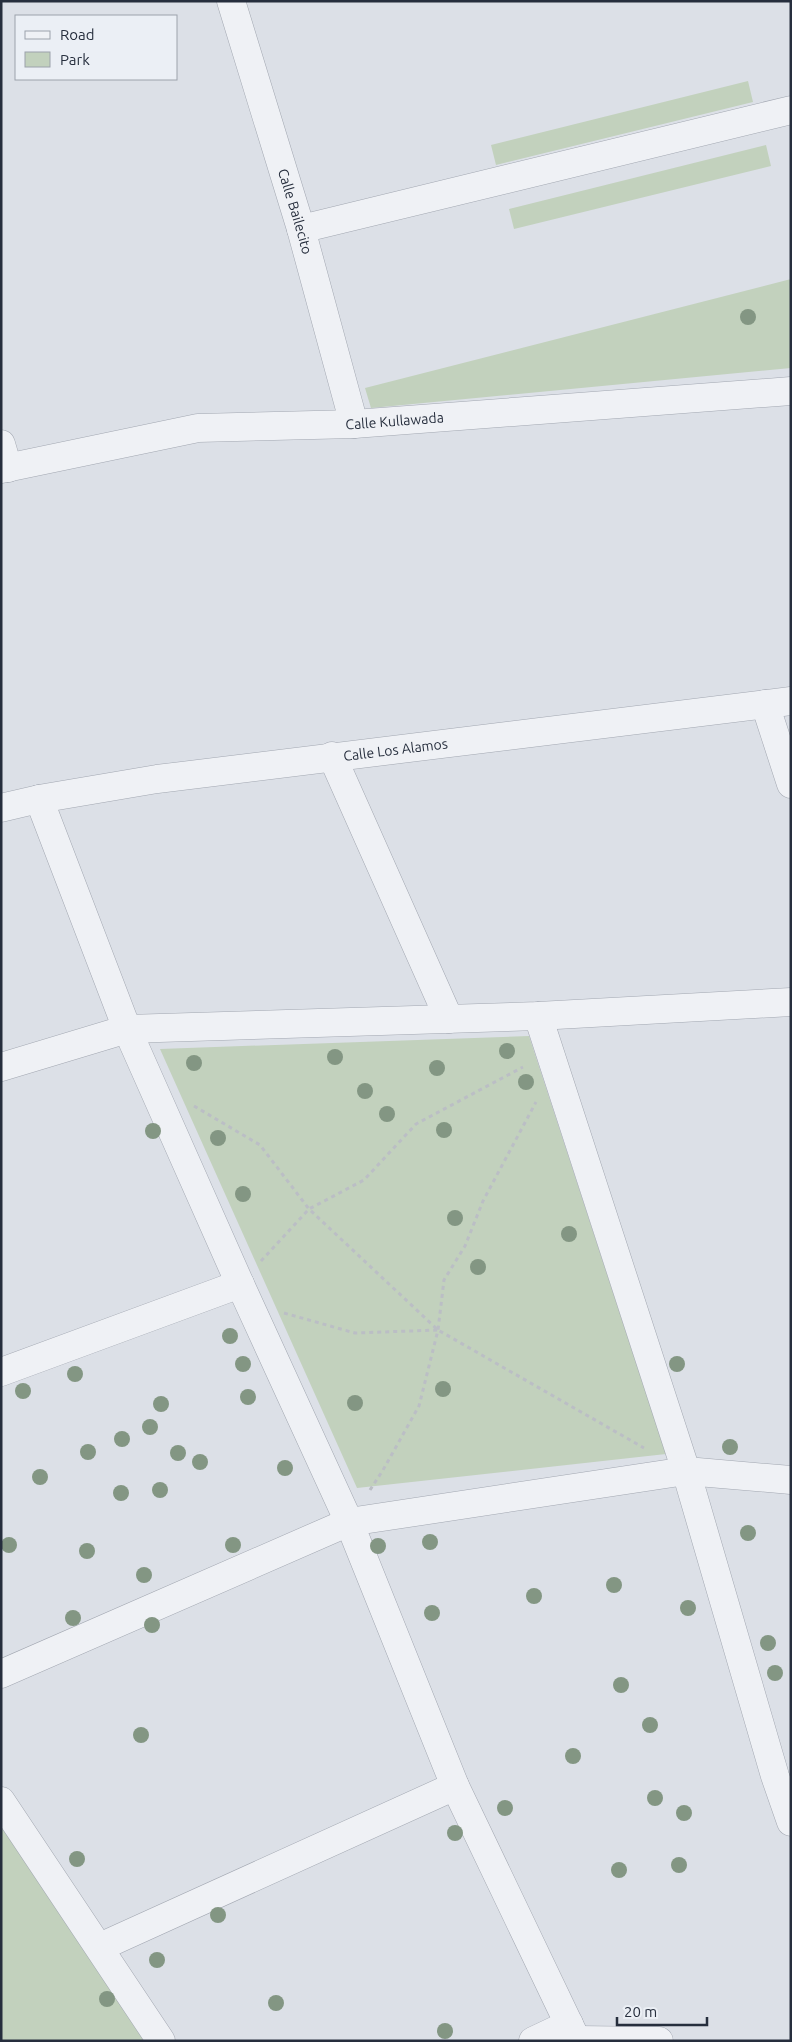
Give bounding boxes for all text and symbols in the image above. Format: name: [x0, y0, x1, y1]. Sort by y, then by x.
legend: [15, 15, 178, 80]
text: Road: [60, 26, 95, 43]
text: Park: [60, 51, 90, 68]
street label: Calle Bailecito: [275, 167, 315, 256]
street label: Calle Kullawada: [345, 409, 444, 432]
street label: Calle Los Alamos: [342, 735, 449, 764]
scale bar: [617, 1994, 707, 2026]
text: 20 m: [624, 2003, 657, 2020]

